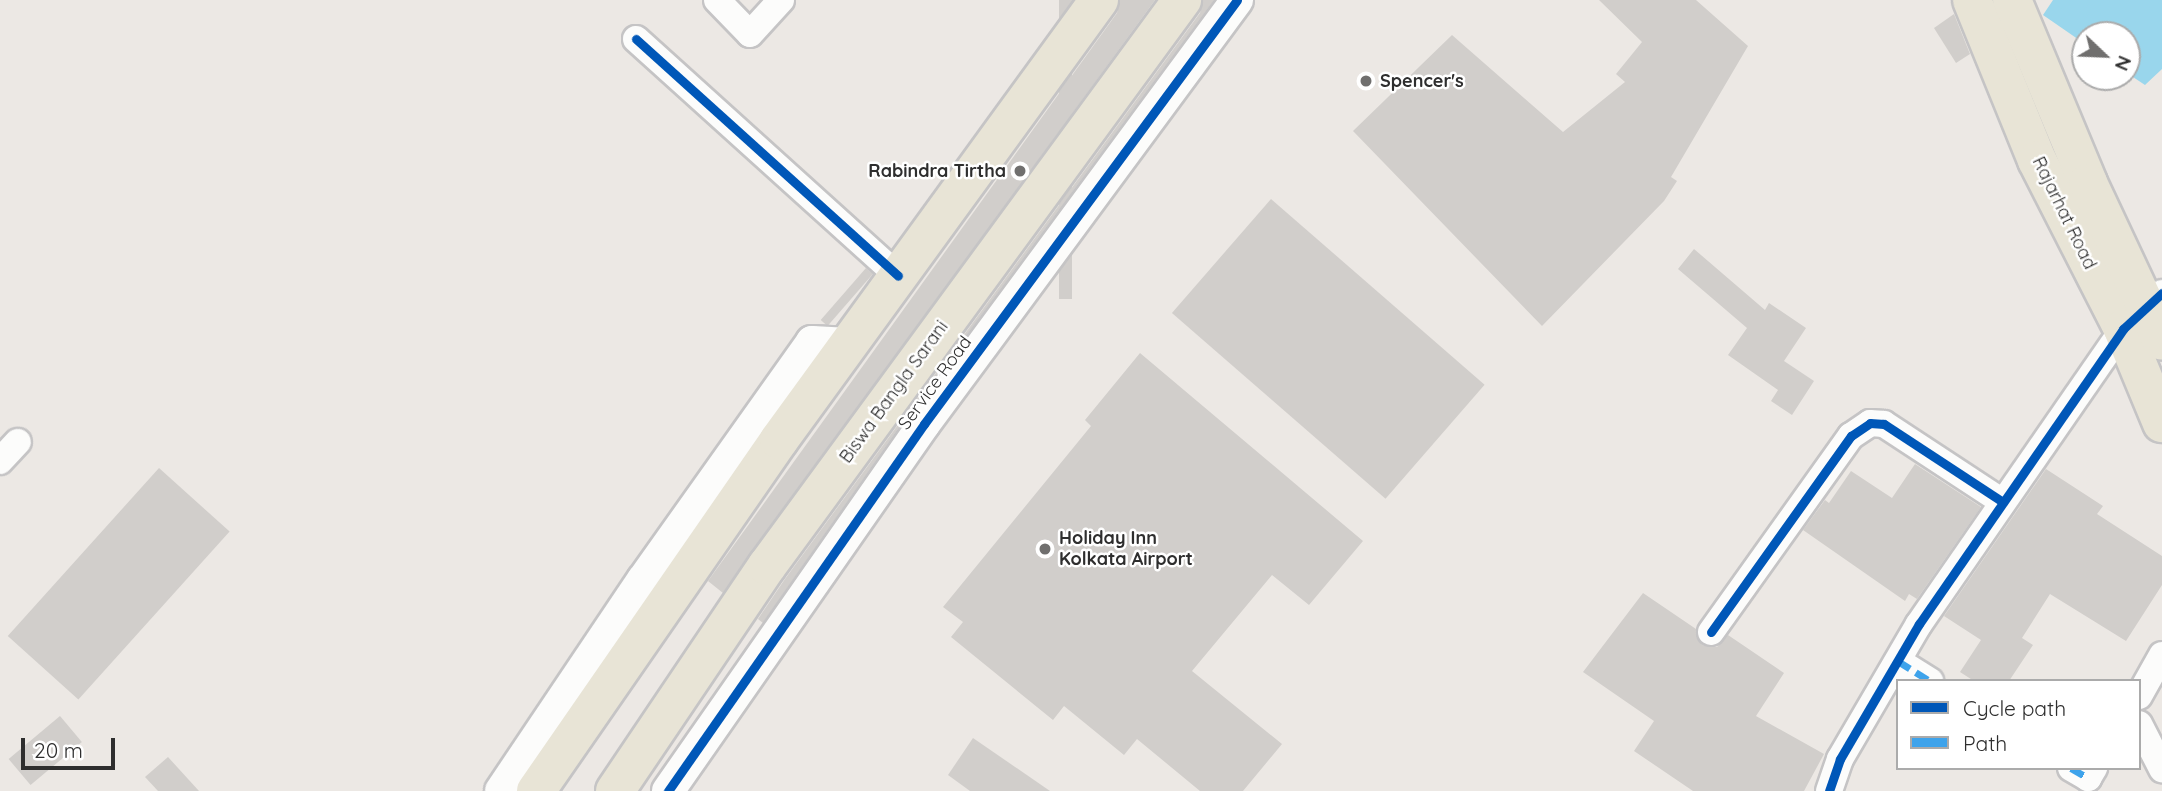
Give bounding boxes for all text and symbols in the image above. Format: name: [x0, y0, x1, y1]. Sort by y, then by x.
north arrow: [2071, 21, 2141, 91]
text: N: [2110, 52, 2137, 75]
place label: Spencer's: [1380, 70, 1464, 92]
marker: Spencer's: [1358, 73, 1374, 89]
street label: Rajarhat Road: [2027, 153, 2101, 273]
place label: Rabindra Tirtha: [868, 160, 1006, 182]
marker: Rabindra Tirtha: [1012, 163, 1028, 179]
street label: Biswa Bangla Sarani: [835, 317, 953, 467]
street label: Service Road: [894, 332, 976, 434]
place label: Holiday Inn Kolkata Airport: [1059, 528, 1193, 570]
marker: Holiday Inn Kolkata Airport: [1037, 541, 1053, 557]
legend: [1896, 679, 2141, 770]
text: Cycle path: [1963, 695, 2066, 721]
scale bar: [24, 724, 119, 768]
text: Path: [1963, 730, 2007, 756]
text: 20 m: [34, 737, 83, 763]

